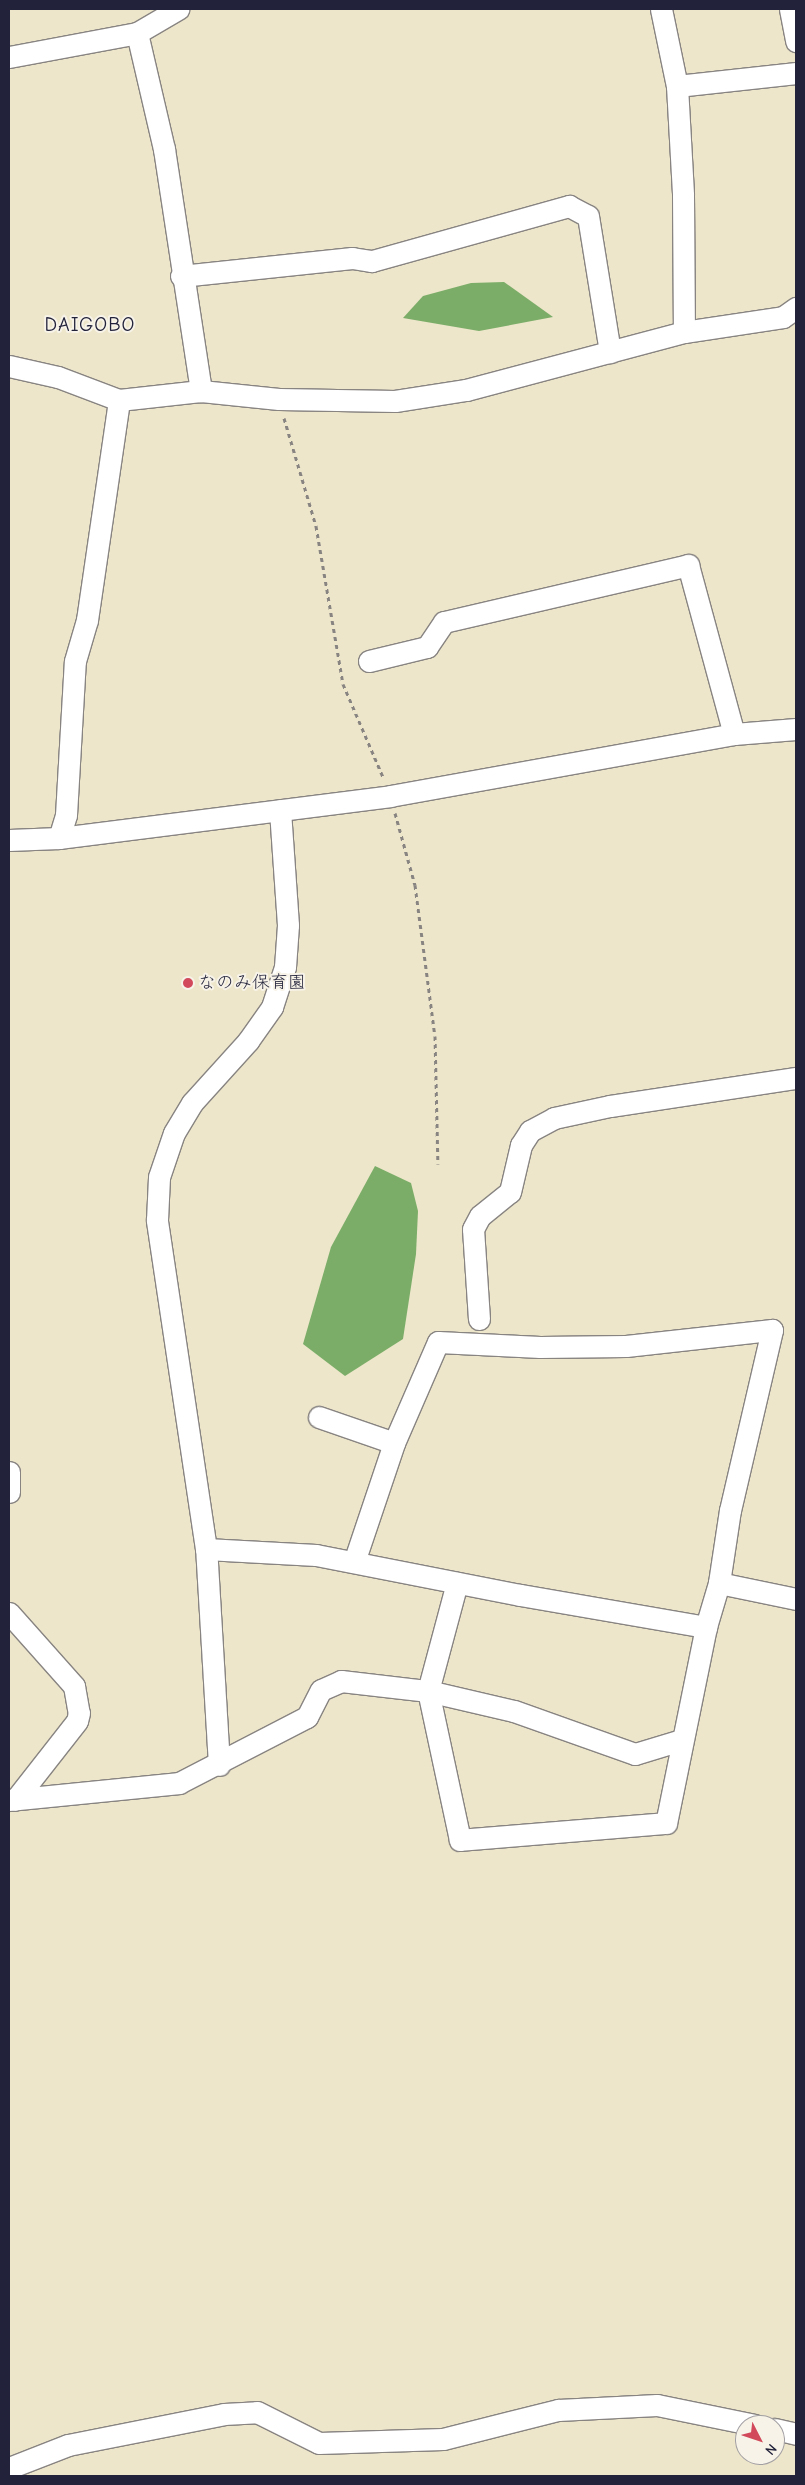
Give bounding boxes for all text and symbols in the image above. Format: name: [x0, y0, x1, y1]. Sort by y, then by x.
district label: DAIGOBO: [44, 312, 136, 336]
place label: なのみ保育園: [198, 972, 306, 994]
marker: なのみ保育園: [182, 977, 194, 989]
north arrow: [735, 2415, 785, 2465]
text: N: [762, 2440, 780, 2459]

